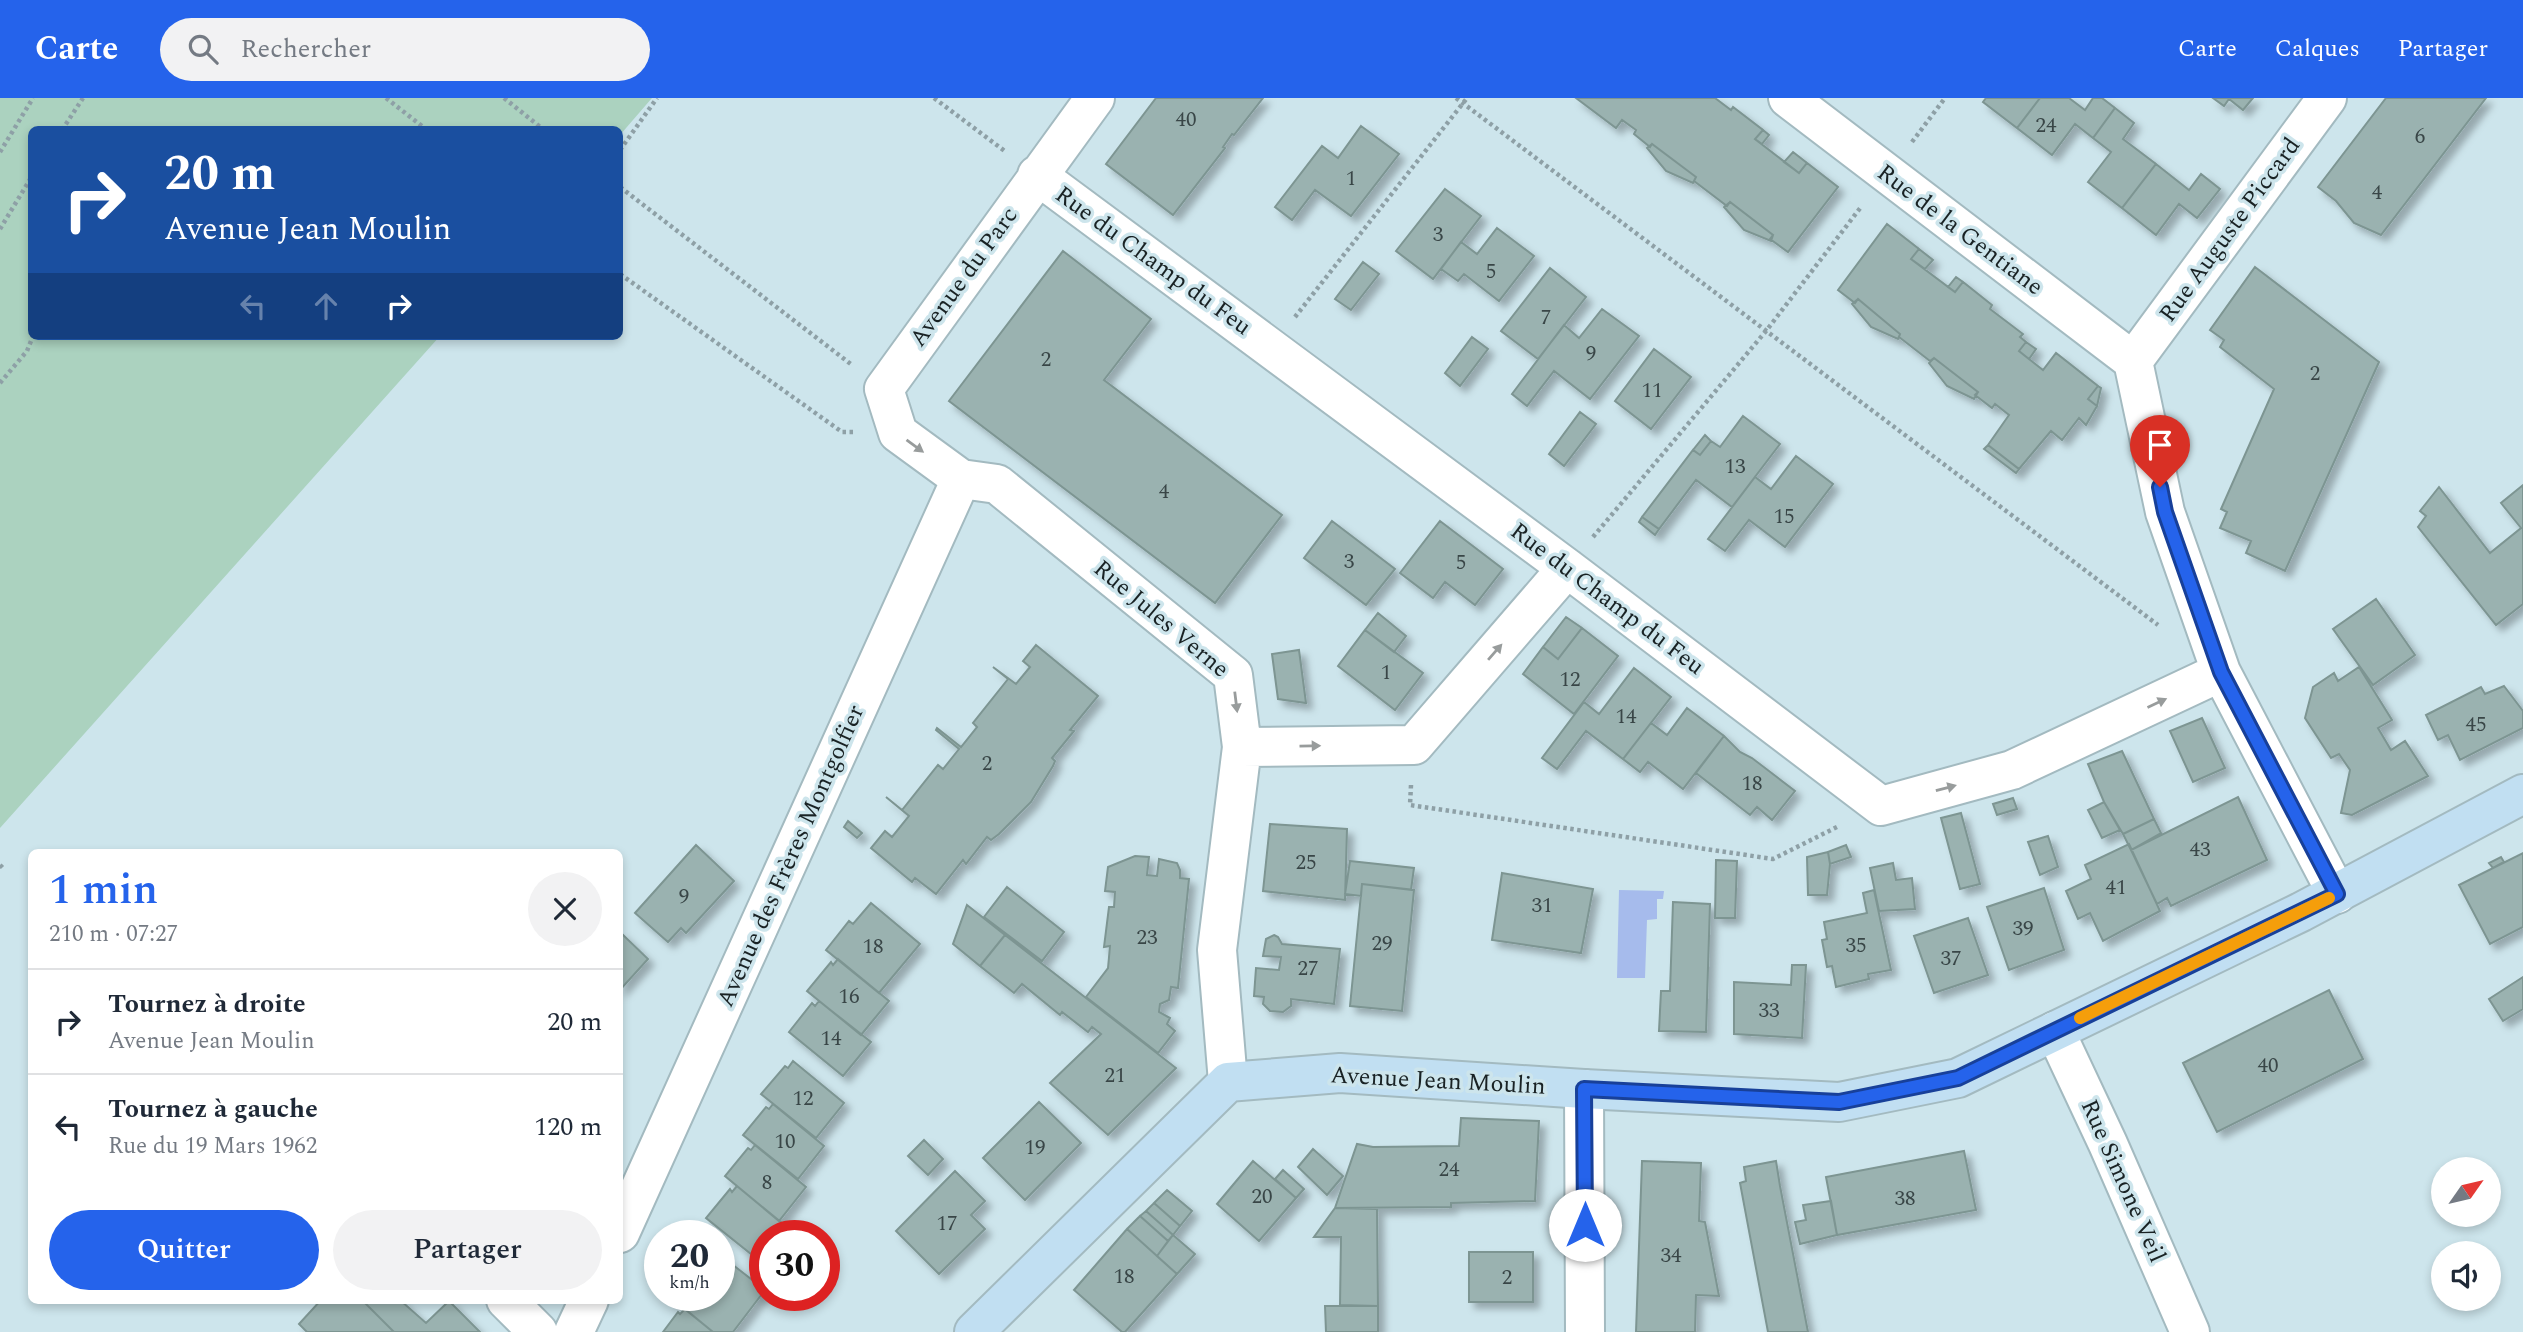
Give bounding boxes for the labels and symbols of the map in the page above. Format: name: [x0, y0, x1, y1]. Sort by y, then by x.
house number: 40: [1176, 104, 1197, 136]
house number: 24: [2036, 110, 2057, 142]
house number: 6: [2415, 121, 2425, 153]
street label: Rue Auguste Piccard: [2150, 130, 2310, 330]
street label: Rue de la Gentiane: [1869, 155, 2051, 305]
house number: 1: [1346, 163, 1356, 195]
street label: Rue du Champ du Feu: [1047, 177, 1259, 345]
house number: 4: [2372, 177, 2383, 209]
street label: Avenue du Parc: [901, 199, 1027, 355]
house number: 3: [1433, 219, 1444, 251]
house number: 5: [1486, 256, 1496, 288]
house number: 7: [1541, 302, 1551, 334]
house number: 9: [1586, 338, 1596, 370]
house number: 2: [1041, 344, 1051, 376]
house number: 2: [2310, 358, 2320, 390]
house number: 11: [1642, 375, 1663, 407]
pin: [2130, 415, 2190, 487]
one-way arrow: [906, 438, 924, 452]
house number: 13: [1725, 451, 1746, 483]
house number: 4: [1159, 476, 1170, 508]
house number: 15: [1774, 501, 1795, 533]
street label: Rue du Champ du Feu: [1502, 514, 1712, 684]
house number: 3: [1344, 546, 1355, 578]
house number: 5: [1456, 547, 1466, 579]
street label: Rue Jules Verne: [1085, 551, 1237, 687]
one-way arrow: [1487, 643, 1503, 661]
house number: 1: [1381, 657, 1391, 689]
house number: 12: [1560, 664, 1581, 696]
one-way arrow: [1231, 691, 1242, 713]
one-way arrow: [2146, 697, 2167, 708]
street label: Avenue des Frères Montgolfier: [708, 699, 874, 1013]
house number: 14: [1616, 701, 1637, 733]
house number: 45: [2466, 709, 2487, 741]
one-way arrow: [1299, 740, 1321, 752]
house number: 2: [982, 748, 992, 780]
house number: 18: [1742, 768, 1763, 800]
one-way arrow: [1936, 782, 1958, 793]
house number: 43: [2190, 834, 2211, 866]
house number: 25: [1296, 847, 1317, 879]
house number: 41: [2106, 872, 2127, 904]
house number: 9: [679, 881, 689, 913]
house number: 31: [1532, 890, 1553, 922]
house number: 39: [2013, 913, 2034, 945]
house number: 23: [1137, 922, 1158, 954]
house number: 29: [1372, 928, 1393, 960]
house number: 35: [1846, 930, 1867, 962]
house number: 18: [863, 931, 884, 963]
house number: 37: [1941, 943, 1962, 975]
house number: 27: [1298, 953, 1319, 985]
house number: 16: [839, 981, 860, 1013]
house number: 33: [1759, 995, 1780, 1027]
house number: 14: [821, 1023, 842, 1055]
house number: 40: [2258, 1050, 2279, 1082]
street label: Avenue Jean Moulin: [1329, 1057, 1547, 1105]
house number: 21: [1105, 1060, 1126, 1092]
house number: 12: [793, 1083, 814, 1115]
street label: Rue Simone Veil: [2071, 1094, 2175, 1268]
house number: 10: [775, 1126, 796, 1158]
house number: 19: [1025, 1132, 1046, 1164]
house number: 24: [1439, 1154, 1460, 1186]
north arrow: [2431, 1157, 2501, 1227]
house number: 8: [762, 1167, 772, 1199]
house number: 20: [1252, 1181, 1273, 1213]
house number: 38: [1895, 1183, 1916, 1215]
position arrow: [1548, 1188, 1622, 1262]
house number: 17: [937, 1208, 958, 1240]
speed limit sign: 30: [749, 1220, 840, 1311]
house number: 34: [1661, 1240, 1682, 1272]
house number: 18: [1114, 1261, 1135, 1293]
house number: 2: [1502, 1262, 1512, 1294]

